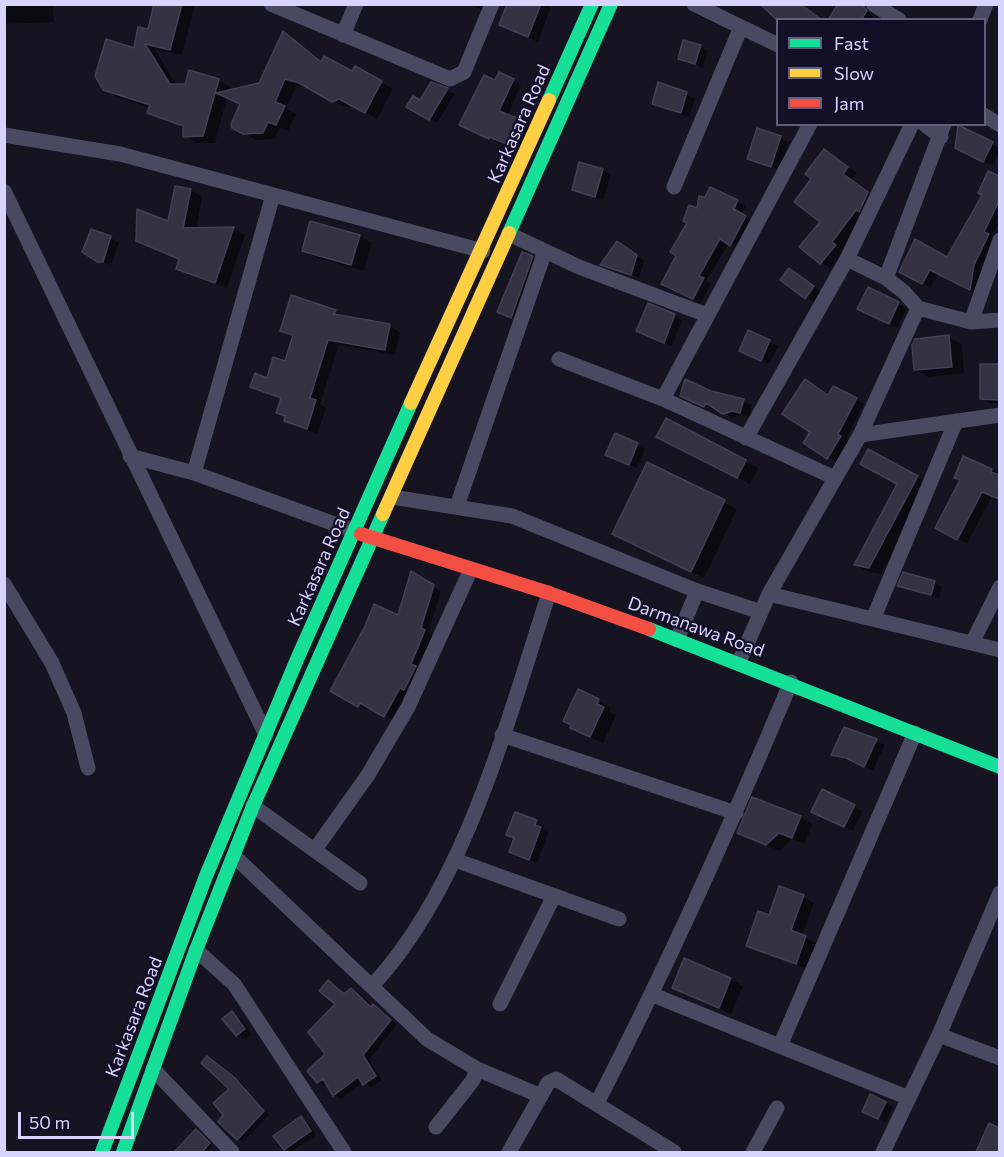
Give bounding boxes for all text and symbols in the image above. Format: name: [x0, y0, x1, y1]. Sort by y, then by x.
legend: [776, 18, 986, 126]
text: Fast: [834, 32, 869, 54]
street label: Karkasara Road: [483, 61, 555, 187]
text: Slow: [834, 62, 874, 84]
text: Jam: [834, 92, 864, 114]
street label: Karkasara Road: [283, 504, 355, 630]
street label: Darmanawa Road: [625, 592, 767, 662]
street label: Karkasara Road: [101, 954, 167, 1080]
scale bar: [21, 1100, 136, 1138]
text: 50 m: [29, 1111, 70, 1133]

